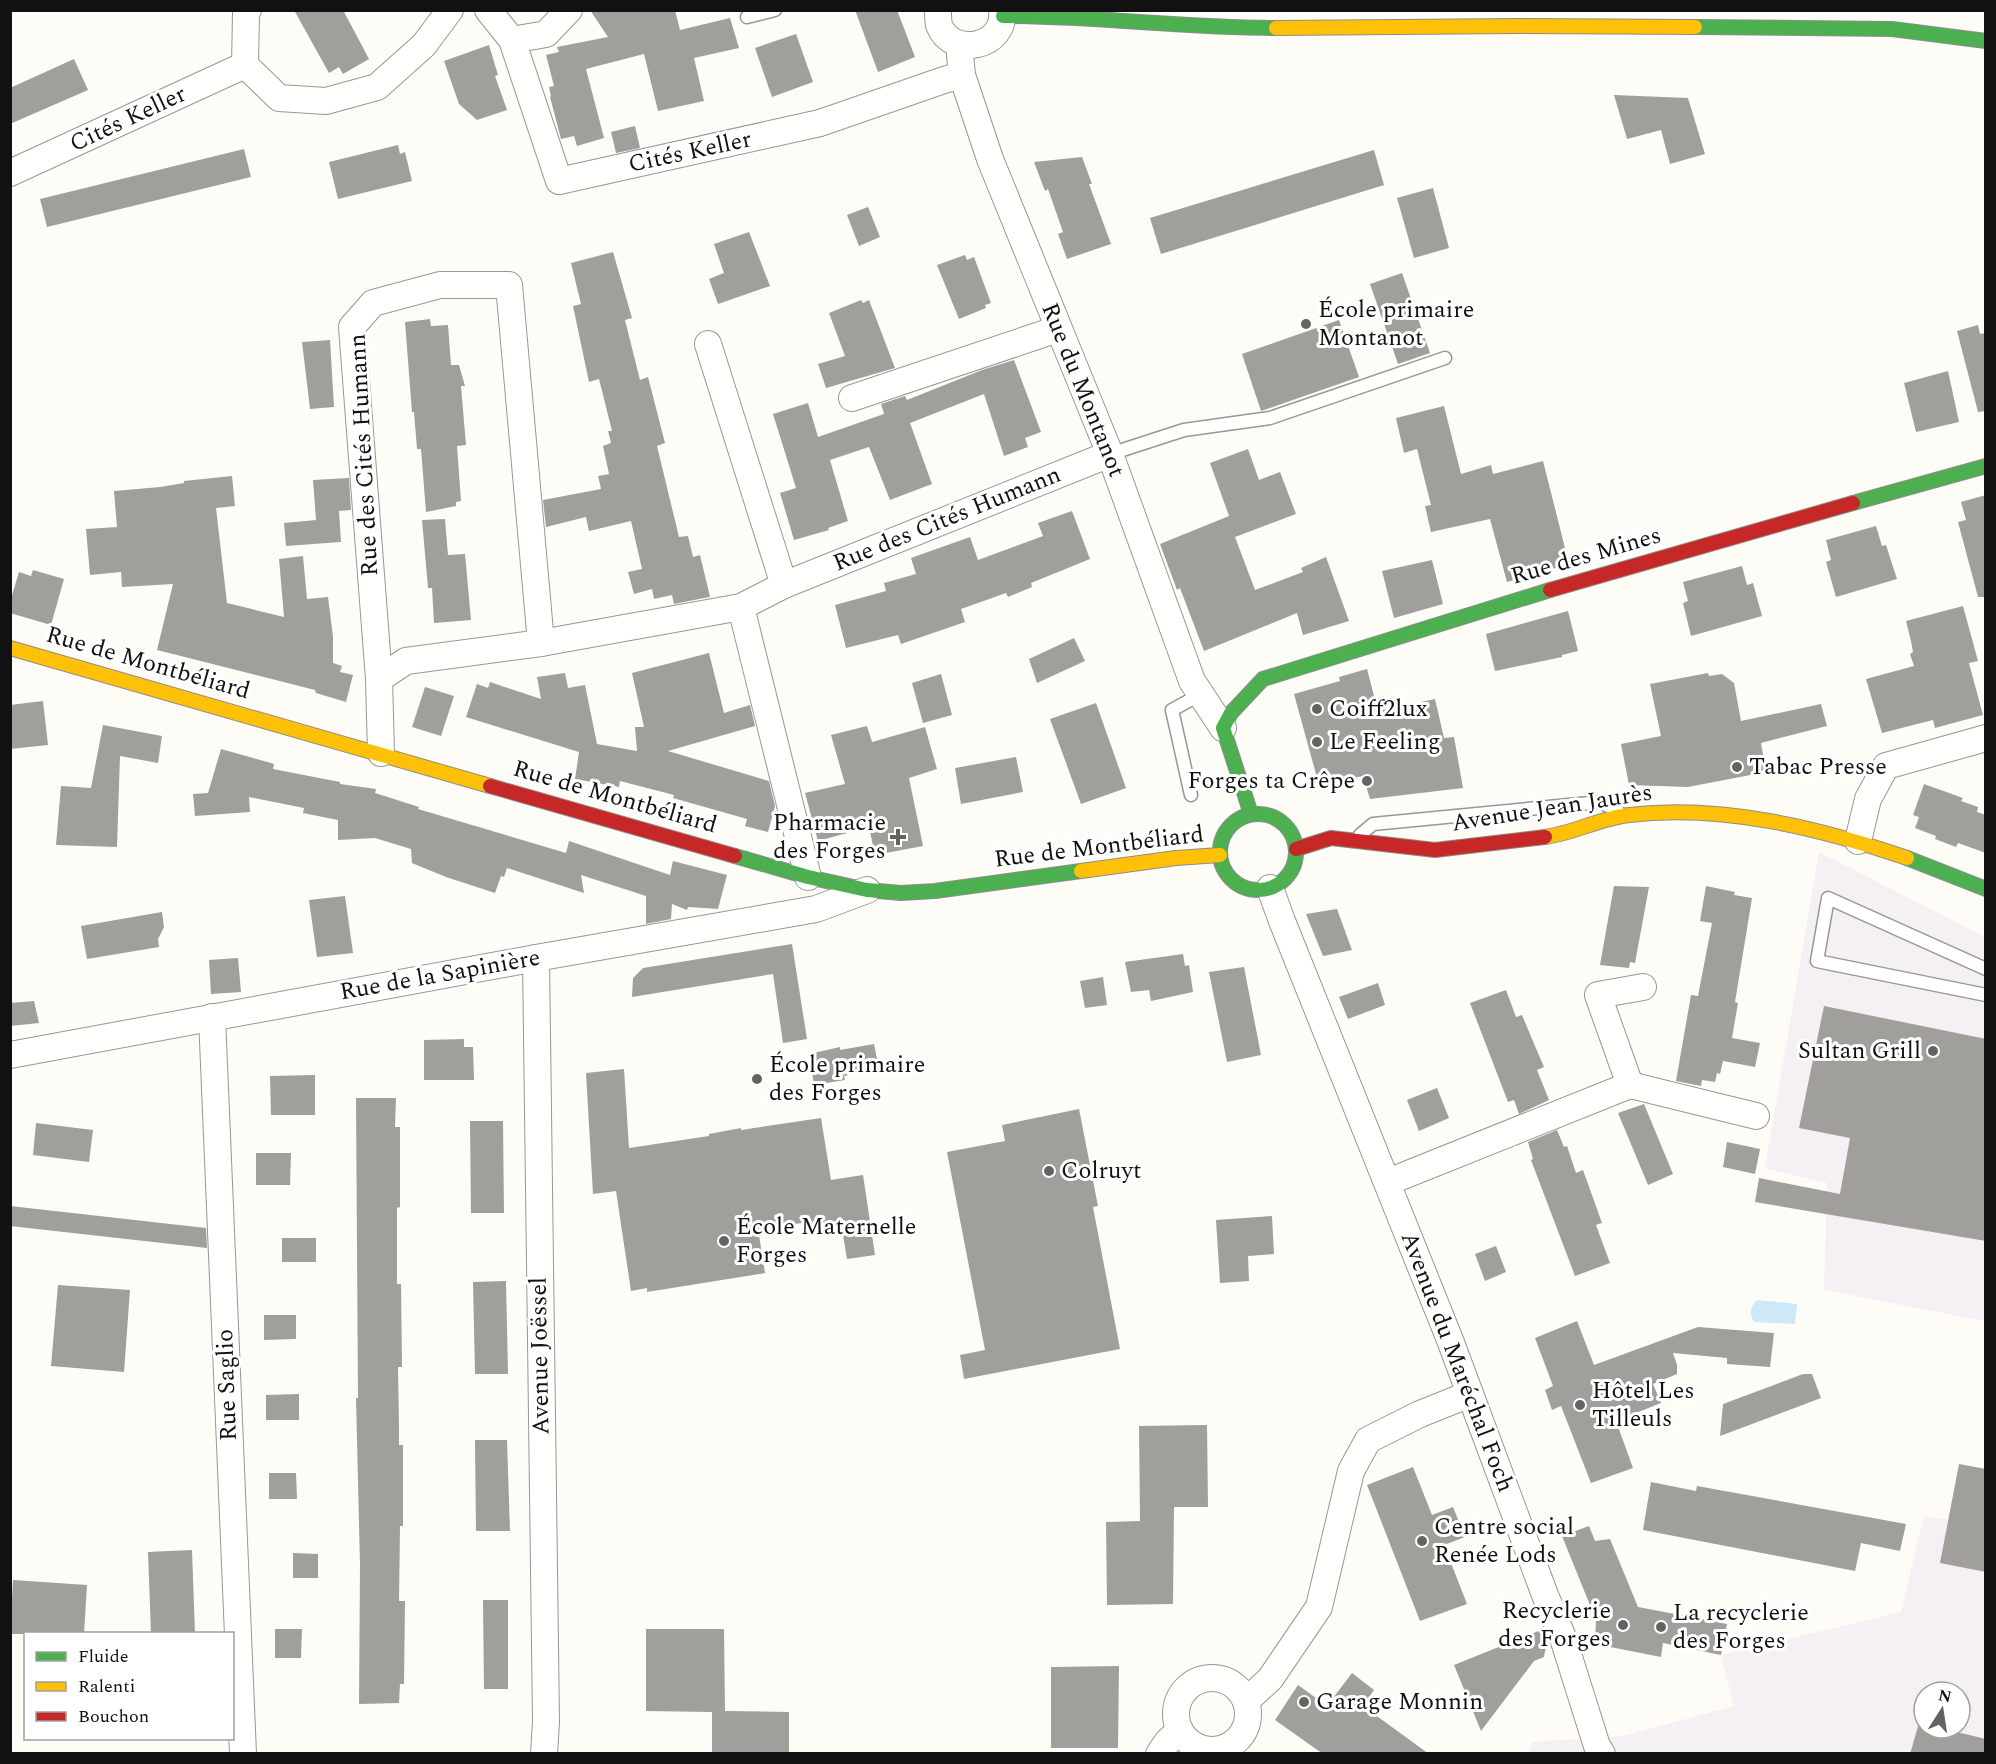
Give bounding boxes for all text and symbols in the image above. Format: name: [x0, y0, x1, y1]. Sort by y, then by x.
street label: Cités Keller: [64, 76, 192, 162]
street label: Cités Keller: [625, 121, 755, 183]
place label: École primaire Montanot: [1318, 292, 1474, 356]
street label: Rue du Montanot: [1032, 297, 1134, 483]
marker: École primaire Montanot: [1299, 317, 1313, 331]
street label: Rue des Cités Humann: [340, 333, 388, 577]
street label: Rue des Cités Humann: [828, 457, 1066, 581]
street label: Rue des Mines: [1507, 517, 1665, 595]
street label: Rue de Montbéliard: [42, 617, 254, 709]
place label: Coiff2lux: [1329, 691, 1428, 727]
marker: Coiff2lux: [1310, 702, 1324, 716]
place label: Le Feeling: [1329, 724, 1441, 760]
marker: Le Feeling: [1310, 735, 1324, 749]
place label: Tabac Presse: [1749, 749, 1887, 785]
street label: Rue de Montbéliard: [509, 751, 721, 843]
marker: Tabac Presse: [1730, 760, 1744, 774]
place label: Forges ta Crêpe: [1188, 763, 1355, 799]
marker: Forges ta Crêpe: [1360, 774, 1374, 788]
street label: Avenue Jean Jaurès: [1449, 774, 1655, 842]
place label: Pharmacie des Forges: [773, 805, 886, 869]
street label: Rue de Montbéliard: [992, 816, 1206, 878]
marker: Pharmacie des Forges: [891, 830, 905, 844]
street label: Rue de la Sapinière: [337, 940, 543, 1010]
place label: Sultan Grill: [1798, 1033, 1921, 1069]
marker: Sultan Grill: [1926, 1044, 1940, 1058]
place label: École primaire des Forges: [769, 1047, 925, 1111]
marker: École primaire des Forges: [750, 1072, 764, 1086]
place label: Colruyt: [1061, 1153, 1141, 1189]
marker: Colruyt: [1042, 1164, 1056, 1178]
place label: École Maternelle Forges: [736, 1209, 916, 1273]
street label: Avenue du Maréchal Foch: [1391, 1226, 1523, 1498]
marker: École Maternelle Forges: [717, 1234, 731, 1248]
street label: Avenue Joëssel: [521, 1277, 559, 1435]
street label: Rue Saglio: [207, 1328, 247, 1442]
place label: Hôtel Les Tilleuls: [1592, 1373, 1695, 1437]
marker: Hôtel Les Tilleuls: [1573, 1398, 1587, 1412]
place label: Centre social Renée Lods: [1434, 1509, 1574, 1573]
marker: Centre social Renée Lods: [1415, 1534, 1429, 1548]
place label: Recyclerie des Forges: [1498, 1593, 1611, 1657]
place label: La recyclerie des Forges: [1673, 1595, 1809, 1659]
marker: Recyclerie des Forges: [1616, 1618, 1630, 1632]
marker: La recyclerie des Forges: [1654, 1620, 1668, 1634]
legend: [24, 1632, 234, 1740]
text: Fluide: [78, 1643, 129, 1670]
text: Ralenti: [78, 1673, 135, 1700]
north arrow: [1912, 1680, 1972, 1740]
text: N: [1936, 1683, 1954, 1709]
place label: Garage Monnin: [1316, 1684, 1483, 1720]
marker: Garage Monnin: [1297, 1695, 1311, 1709]
text: Bouchon: [78, 1703, 149, 1730]

